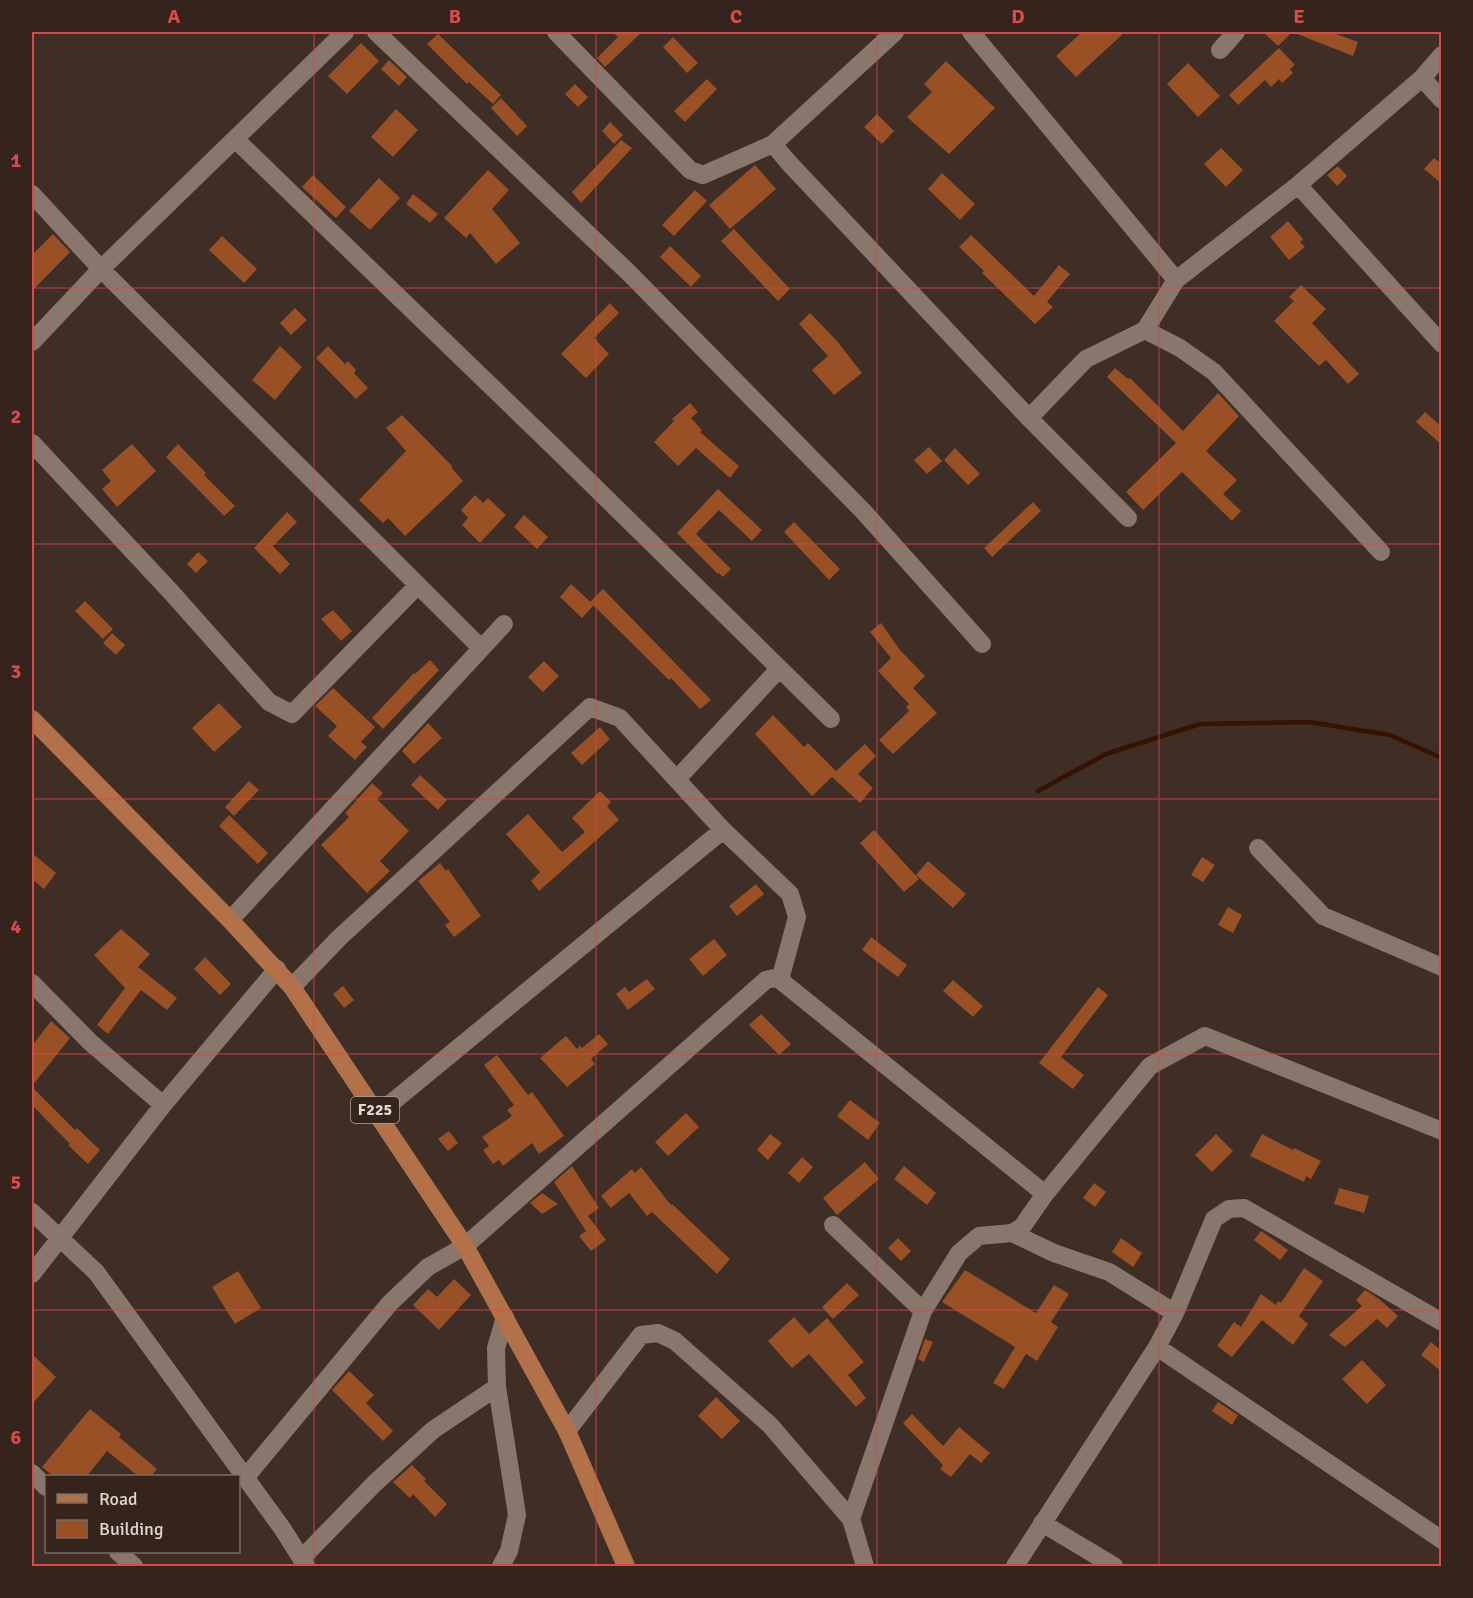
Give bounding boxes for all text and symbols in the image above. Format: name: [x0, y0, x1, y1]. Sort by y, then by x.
text: A: [168, 4, 181, 29]
text: B: [449, 4, 461, 29]
text: C: [730, 4, 742, 29]
text: D: [1011, 4, 1025, 29]
text: E: [1293, 4, 1305, 29]
text: 1: [11, 148, 22, 173]
text: 2: [11, 404, 21, 429]
text: 3: [11, 659, 21, 684]
text: 4: [11, 914, 22, 939]
road number: F225: [351, 1097, 399, 1123]
text: 5: [11, 1170, 21, 1195]
text: 6: [11, 1425, 22, 1450]
legend: [45, 1475, 240, 1553]
text: Road: [99, 1488, 138, 1510]
text: Building: [99, 1518, 163, 1540]

